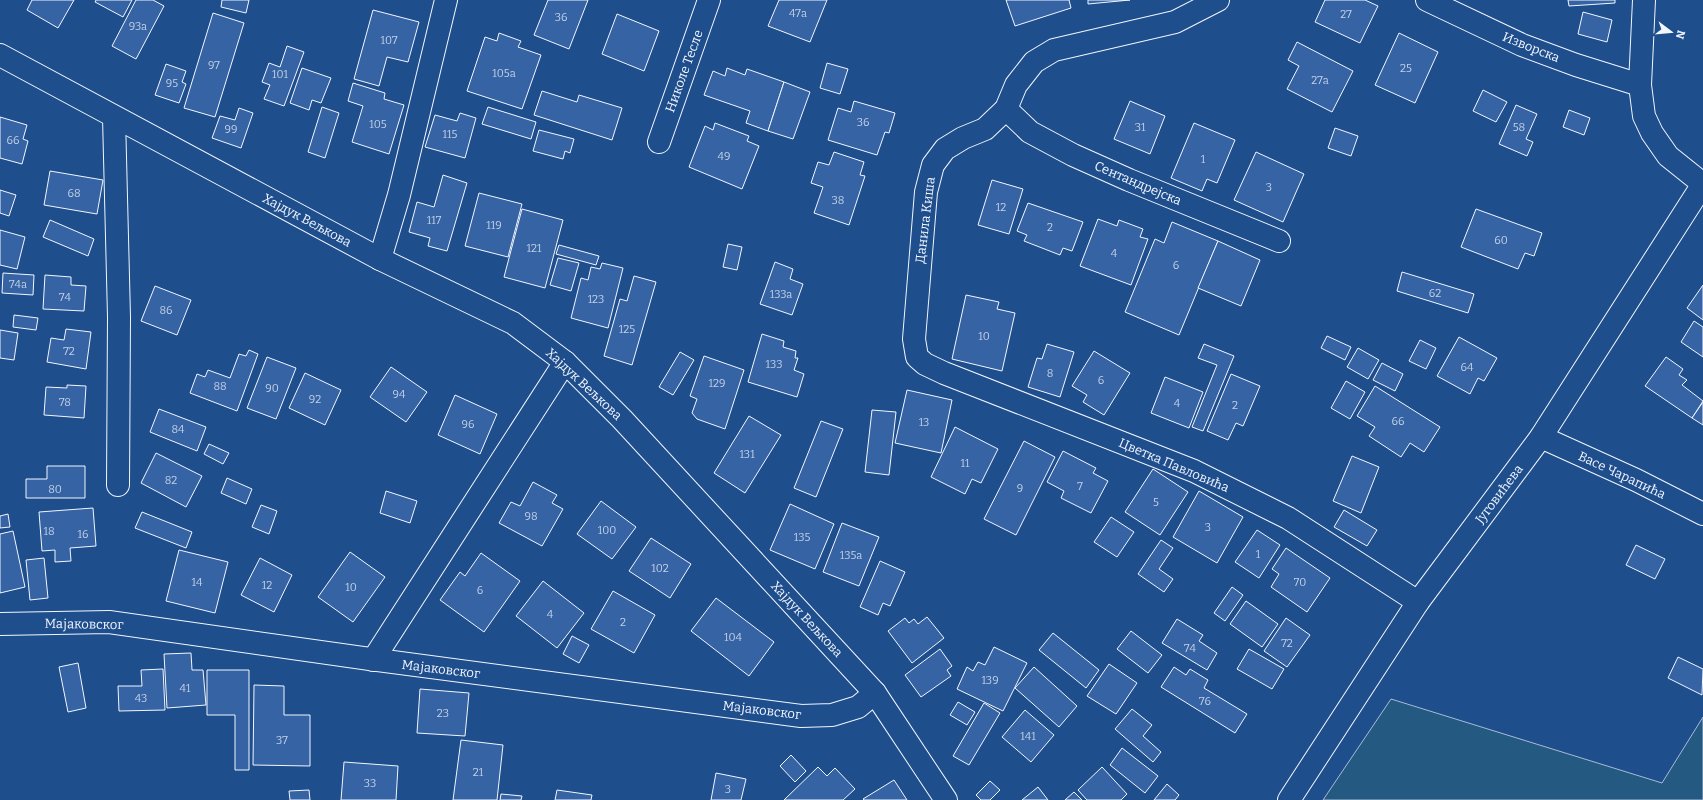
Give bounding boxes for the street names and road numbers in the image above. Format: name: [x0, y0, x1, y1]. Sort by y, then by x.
street label: Николе Тесле: [662, 28, 706, 114]
street label: Изворска: [1500, 29, 1562, 65]
street label: Сентандрејска: [1092, 158, 1184, 208]
street label: Данила Киша: [912, 176, 938, 264]
street label: Хајдук Вељкова: [260, 190, 354, 250]
street label: Хајдук Вељкова: [543, 345, 625, 423]
street label: Цветка Павловића: [1117, 435, 1231, 495]
street label: Васе Чарапића: [1576, 448, 1668, 502]
street label: Југовићева: [1471, 462, 1526, 527]
street label: Хајдук Вељкова: [768, 578, 846, 660]
street label: Мајаковског: [44, 616, 124, 632]
street label: Мајаковског: [401, 657, 481, 681]
street label: Мајаковског: [722, 698, 802, 722]

